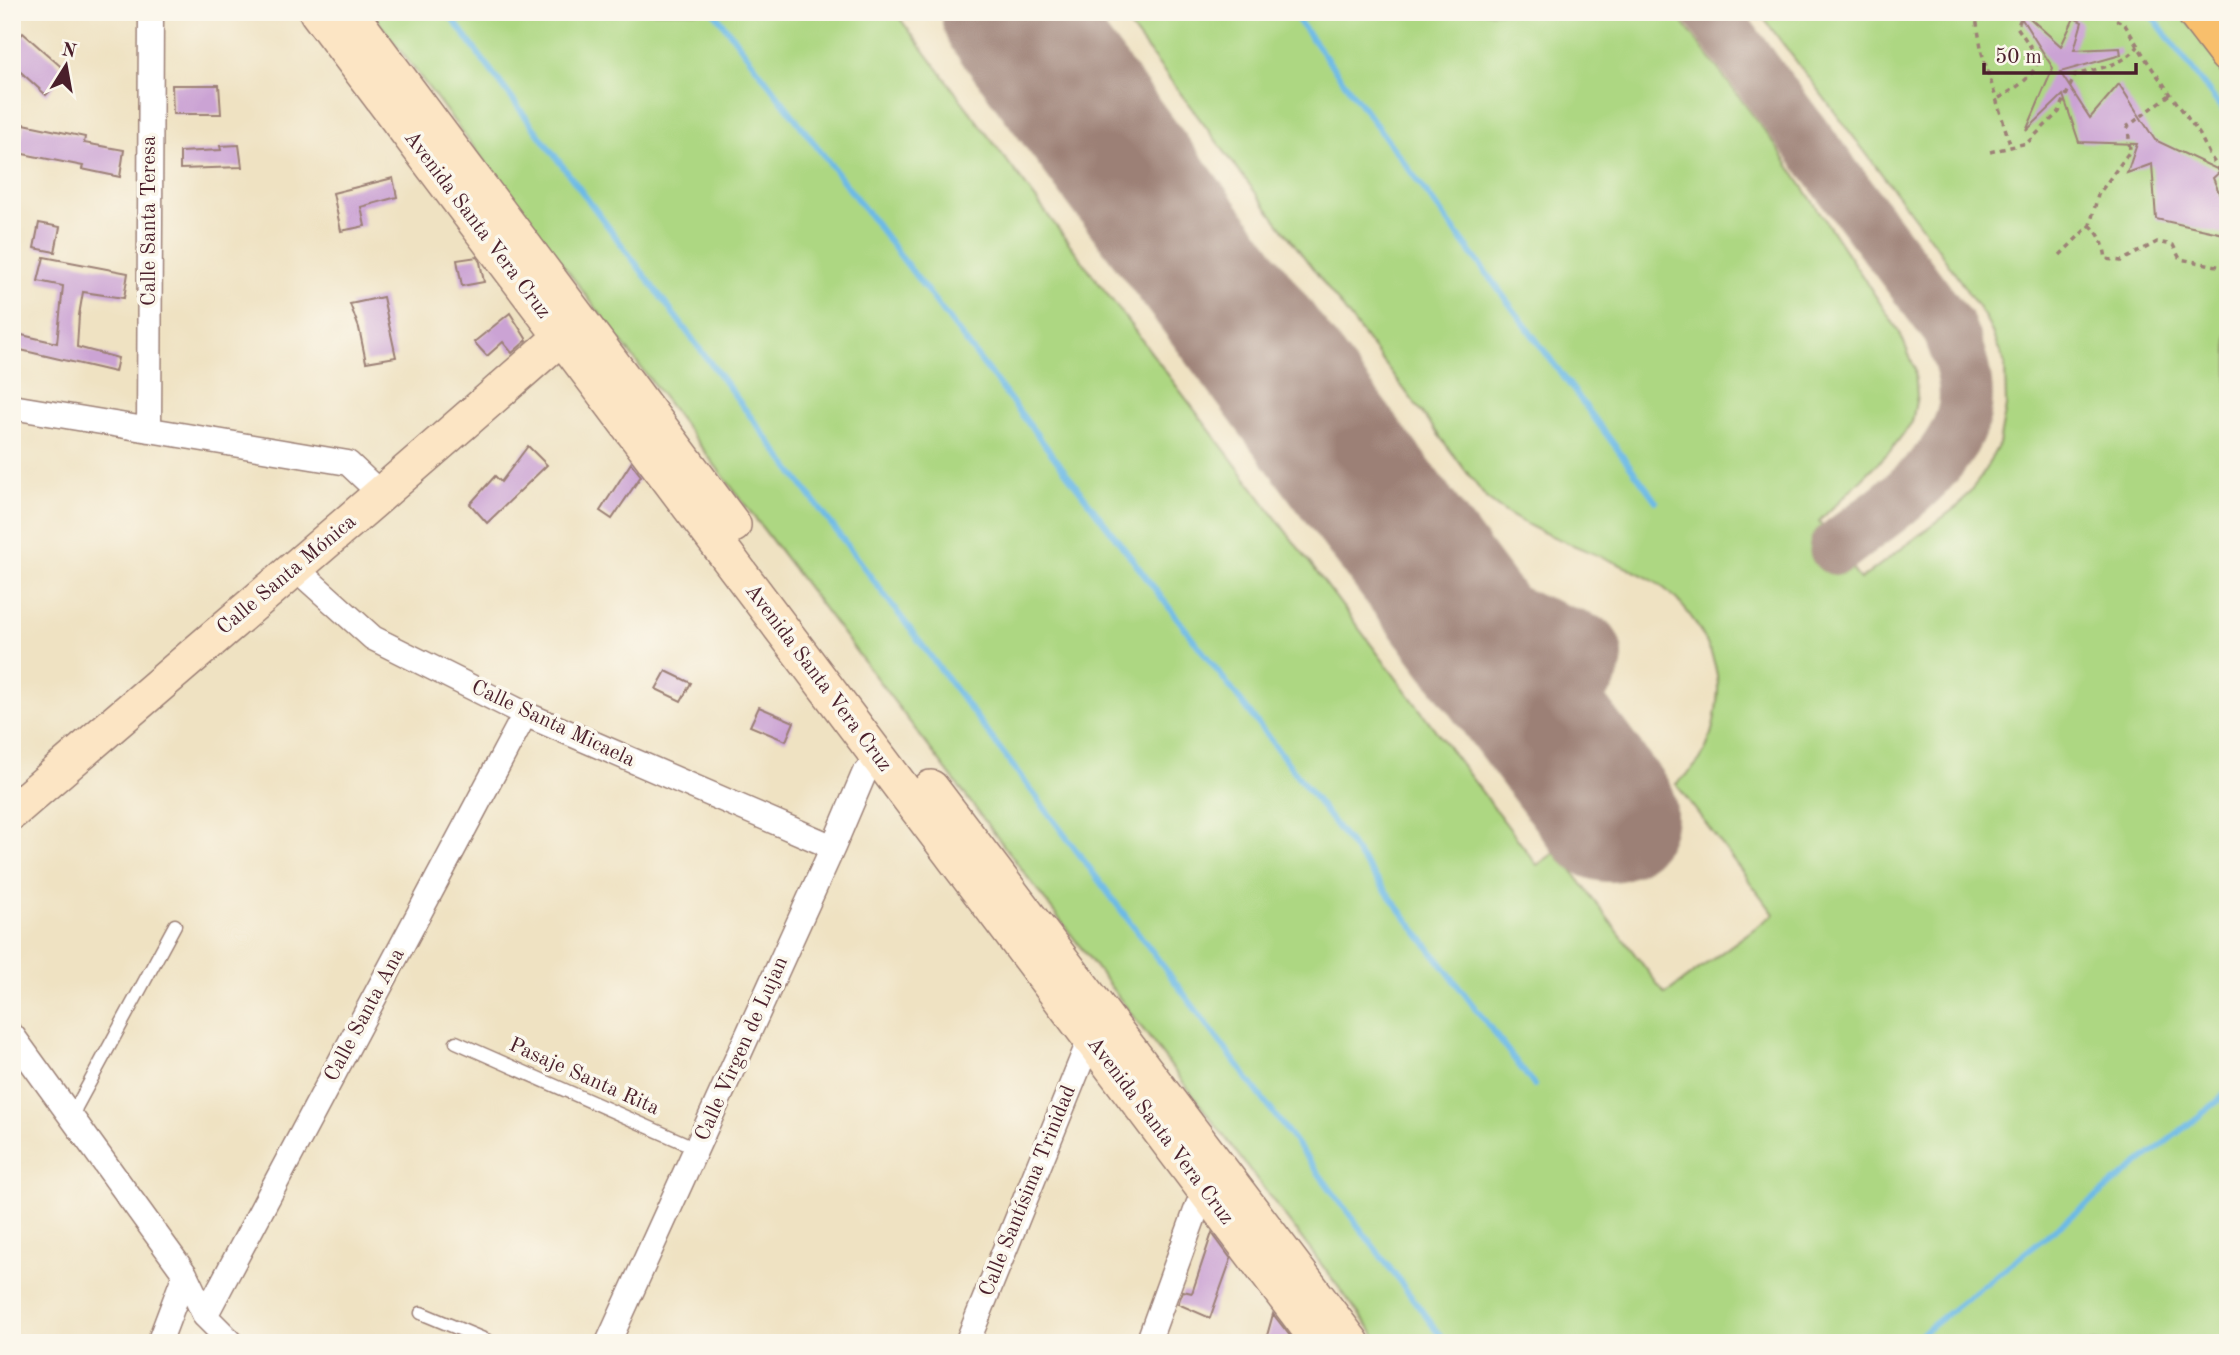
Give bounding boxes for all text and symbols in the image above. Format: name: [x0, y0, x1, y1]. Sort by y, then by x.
north arrow: [32, 32, 102, 102]
scale bar: [1984, 32, 2137, 76]
text: N: [60, 41, 78, 63]
text: 50 m: [1995, 47, 2042, 68]
street label: Avenida Santa Vera Cruz: [400, 127, 554, 323]
street label: Calle Santa Teresa: [139, 136, 160, 306]
street label: Calle Santa Mónica: [214, 511, 360, 639]
street label: Avenida Santa Vera Cruz: [741, 580, 895, 776]
street label: Calle Santa Micaela: [468, 677, 638, 771]
street label: Calle Santa Ana: [321, 945, 409, 1085]
street label: Calle Virgen de Lujan: [692, 954, 792, 1144]
street label: Avenida Santa Vera Cruz: [1083, 1033, 1237, 1229]
street label: Pasaje Santa Rita: [506, 1034, 662, 1120]
street label: Calle Santísima Trinidad: [976, 1083, 1080, 1299]

